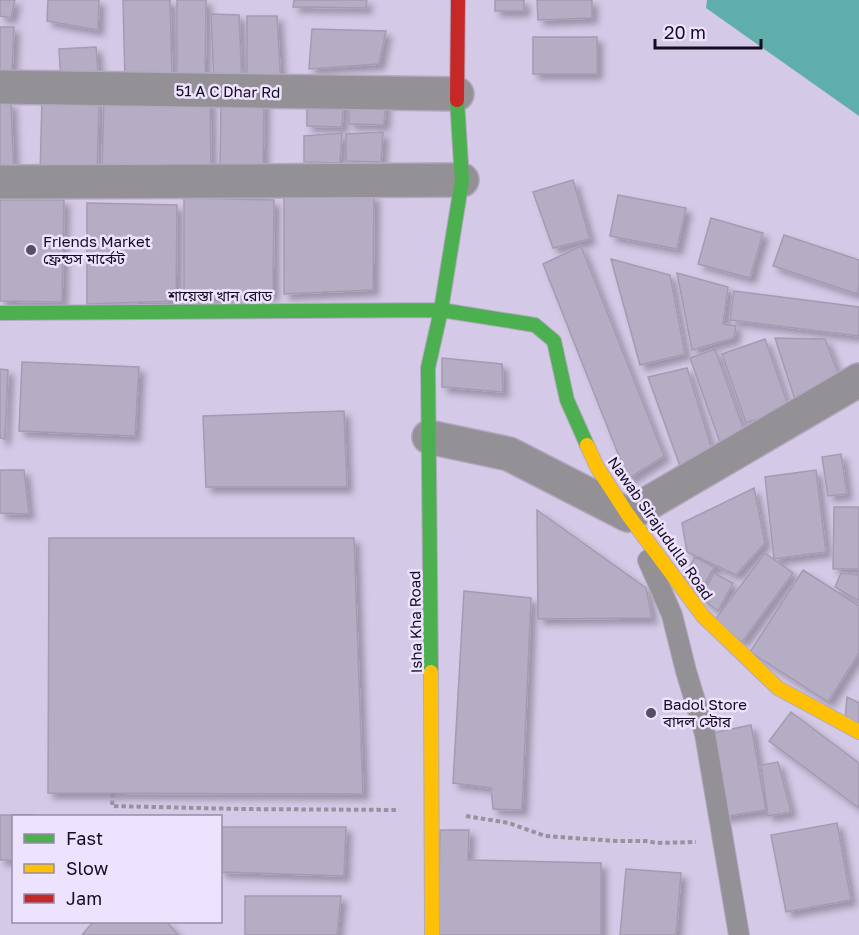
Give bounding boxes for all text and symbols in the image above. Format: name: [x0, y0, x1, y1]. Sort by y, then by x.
scale bar: [655, 12, 762, 50]
text: 20 m: [664, 21, 706, 43]
street label: 51 A C Dhar Rd: [176, 81, 280, 101]
place label: Friends Market ফ্রেন্ডস মার্কেট: [43, 232, 151, 267]
marker: Friends Market ফ্রেন্ডস মার্কেট: [24, 243, 38, 257]
street label: শায়েস্তা খান রোড: [167, 286, 272, 304]
street label: Nawab Sirajudulla Road: [605, 453, 717, 603]
street label: Isha Kha Road: [405, 571, 425, 673]
place label: Badol Store বাদল স্টোর: [662, 695, 747, 730]
marker: Badol Store বাদল স্টোর: [644, 706, 658, 720]
legend: [12, 815, 222, 923]
text: Fast: [66, 827, 103, 849]
text: Slow: [66, 857, 109, 879]
text: Jam: [66, 887, 102, 909]

